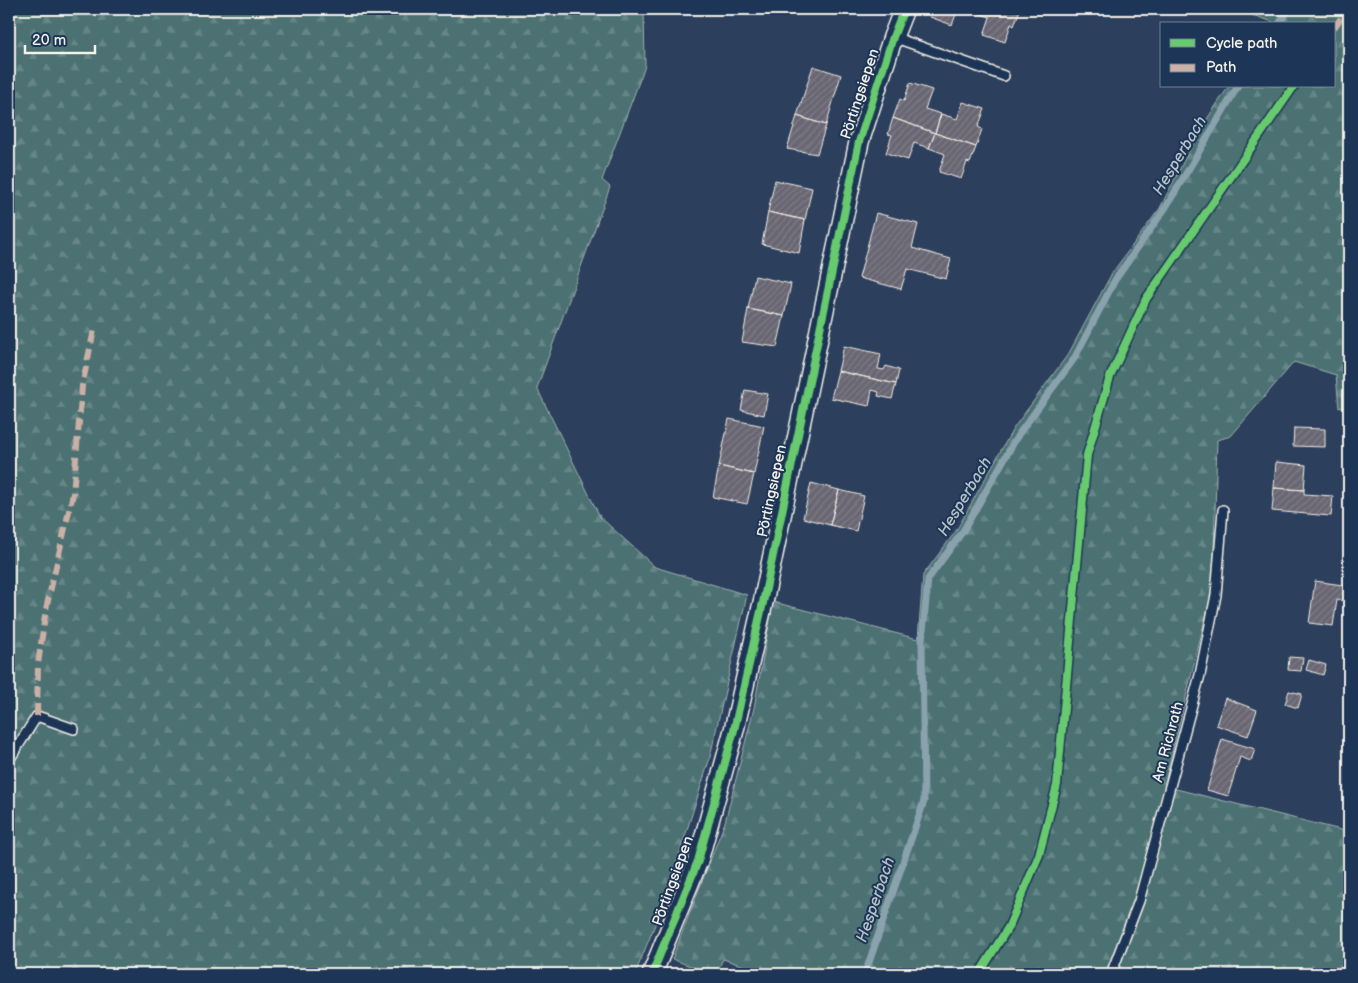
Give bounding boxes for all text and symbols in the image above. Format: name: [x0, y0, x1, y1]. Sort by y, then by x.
scale bar: [25, 22, 95, 54]
legend: [1160, 22, 1336, 88]
text: 20 m: [32, 31, 66, 50]
text: Cycle path: [1206, 34, 1277, 53]
street label: Pörtingsiepen: [836, 46, 884, 142]
text: Path: [1206, 58, 1236, 77]
water label: Hesperbach: [1149, 113, 1211, 199]
street label: Pörtingsiepen: [753, 443, 791, 539]
water label: Hesperbach: [934, 454, 996, 540]
street label: Am Richrath: [1148, 700, 1188, 784]
street label: Pörtingsiepen: [648, 834, 698, 928]
water label: Hesperbach: [853, 855, 899, 945]

